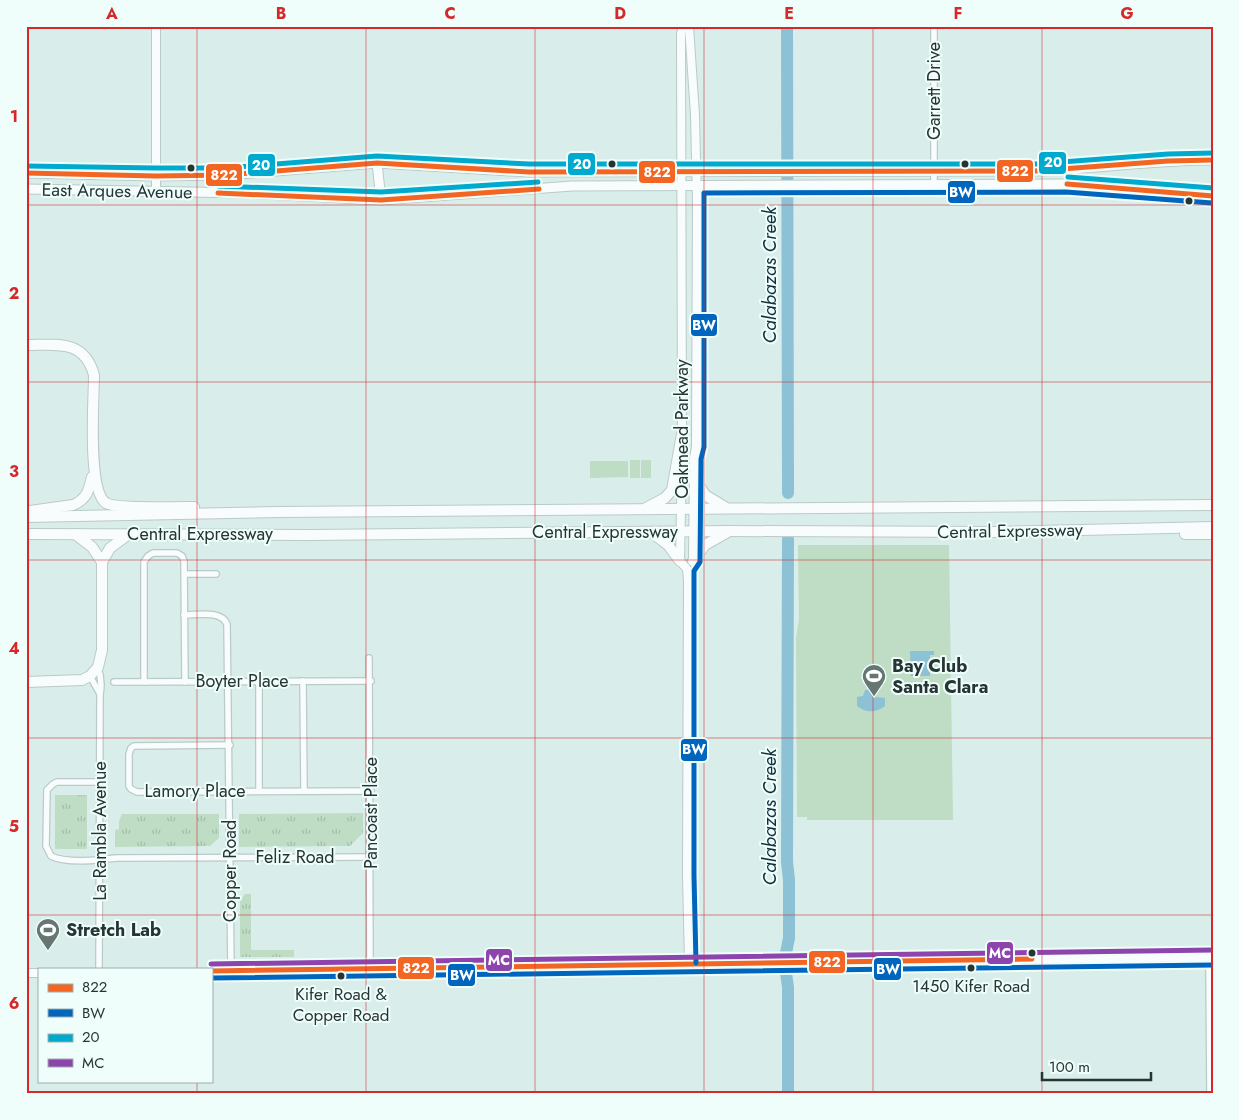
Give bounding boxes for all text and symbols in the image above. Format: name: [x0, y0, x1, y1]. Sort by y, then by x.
text: A: [105, 2, 118, 25]
text: B: [276, 2, 286, 25]
text: C: [444, 2, 456, 25]
text: D: [614, 2, 626, 25]
text: E: [784, 2, 794, 25]
text: F: [954, 2, 962, 25]
text: G: [1120, 2, 1134, 25]
street label: Garrett Drive: [921, 42, 947, 140]
text: 1: [10, 105, 18, 128]
line badge: 20: [1038, 151, 1067, 175]
line badge: 20: [567, 152, 596, 176]
text: 20: [1044, 152, 1062, 172]
line badge: 20: [247, 153, 276, 177]
text: 20: [573, 154, 591, 174]
text: 20: [252, 155, 270, 175]
unlabelled marker: [607, 159, 617, 169]
unlabelled marker: [960, 159, 970, 169]
line badge: 822: [996, 159, 1034, 183]
line badge: 822: [638, 160, 676, 184]
text: 822: [1001, 161, 1029, 181]
text: 822: [643, 162, 671, 182]
unlabelled marker: [186, 163, 196, 173]
line badge: 822: [205, 163, 243, 187]
text: 822: [210, 165, 238, 185]
street label: East Arques Avenue: [41, 177, 193, 205]
line badge: BW: [947, 180, 976, 204]
text: BW: [949, 182, 973, 202]
unlabelled marker: [1184, 196, 1194, 206]
water label: Calabazas Creek: [756, 206, 783, 343]
text: 2: [9, 282, 19, 305]
line badge: BW: [690, 313, 718, 337]
text: BW: [692, 315, 716, 335]
street label: Oakmead Parkway: [669, 359, 695, 499]
text: 3: [9, 460, 19, 483]
street label: Central Expressway: [937, 517, 1083, 545]
street label: Central Expressway: [532, 519, 678, 545]
street label: Central Expressway: [127, 521, 273, 547]
text: 4: [8, 637, 20, 660]
place label: Bay Club Santa Clara: [892, 653, 988, 700]
sports icon: Bay Club Santa Clara: [861, 663, 887, 697]
street label: Boyter Place: [195, 668, 289, 694]
line badge: BW: [680, 738, 708, 762]
text: BW: [682, 739, 706, 759]
water label: Calabazas Creek: [756, 748, 783, 885]
street label: Pancoast Place: [358, 757, 384, 869]
street label: La Rambla Avenue: [87, 761, 113, 901]
street label: Lamory Place: [144, 778, 246, 804]
text: 5: [9, 815, 19, 838]
street label: Copper Road: [217, 820, 243, 922]
street label: Feliz Road: [255, 844, 335, 870]
sports icon: Stretch Lab: [35, 917, 61, 951]
place label: Stretch Lab: [66, 917, 161, 943]
line badge: MC: [986, 941, 1014, 965]
text: MC: [989, 943, 1011, 963]
line badge: MC: [485, 948, 513, 972]
unlabelled marker: [1027, 948, 1037, 958]
text: MC: [488, 950, 510, 970]
line badge: 822: [808, 950, 846, 974]
text: 822: [813, 952, 841, 972]
line badge: 822: [397, 956, 435, 980]
line badge: BW: [873, 957, 902, 981]
text: 822: [402, 958, 430, 978]
text: BW: [876, 959, 900, 979]
line badge: BW: [447, 963, 476, 987]
marker: 1450 Kifer Road: [966, 963, 976, 973]
text: BW: [450, 965, 474, 985]
legend: [38, 968, 212, 1082]
marker: Kifer Road & Copper Road: [336, 971, 346, 981]
place label: 1450 Kifer Road: [912, 974, 1030, 998]
text: 822: [82, 976, 107, 998]
place label: Kifer Road & Copper Road: [293, 982, 389, 1027]
text: 6: [9, 992, 19, 1015]
text: BW: [82, 1002, 105, 1024]
text: 20: [82, 1026, 100, 1048]
scale bar: [1042, 1050, 1150, 1082]
text: MC: [82, 1052, 104, 1074]
text: 100 m: [1049, 1056, 1090, 1078]

